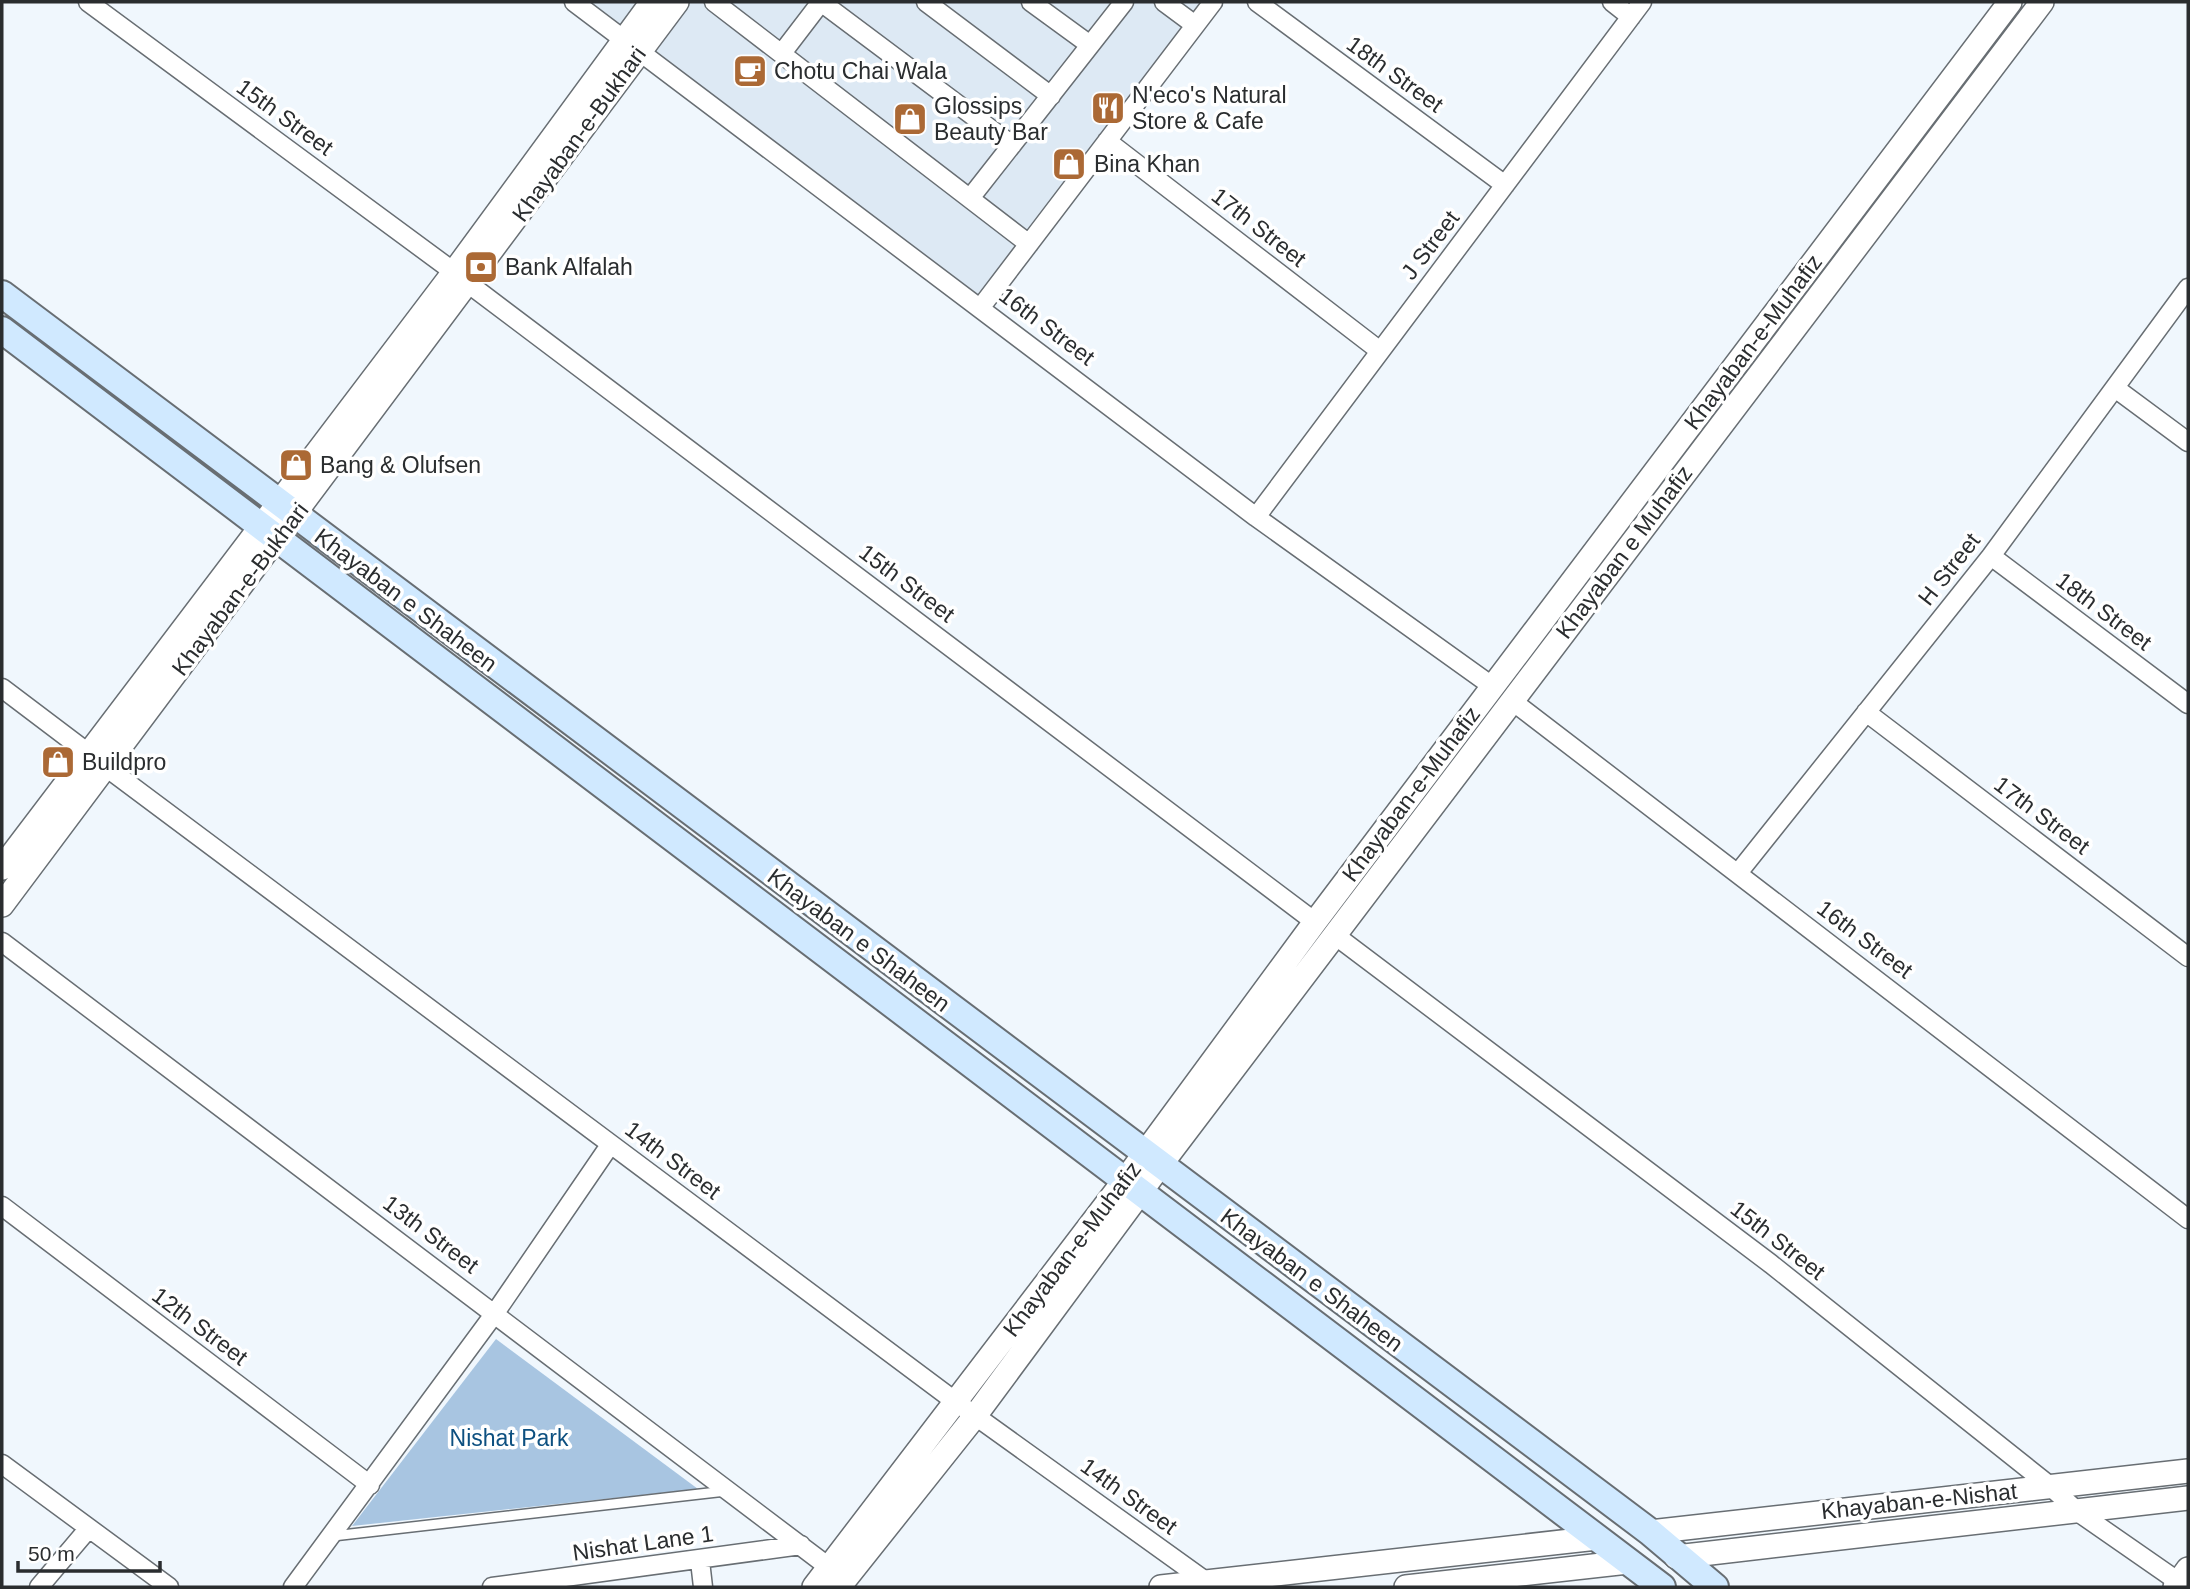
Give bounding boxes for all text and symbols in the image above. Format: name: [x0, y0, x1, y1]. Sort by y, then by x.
street label: 18th Street: [1342, 30, 1449, 118]
street label: Khayaban-e-Bukhari: [507, 42, 651, 226]
cafe icon: Chotu Chai Wala: [731, 52, 769, 90]
place label: Chotu Chai Wala: [774, 58, 947, 84]
street label: 15th Street: [232, 73, 339, 161]
place label: N'eco's Natural Store & Cafe: [1132, 82, 1287, 134]
restaurant icon: N'eco's Natural Store & Cafe: [1089, 89, 1127, 127]
place label: Glossips Beauty Bar: [934, 93, 1048, 145]
shop icon: Glossips Beauty Bar: [891, 100, 929, 138]
shop icon: Bina Khan: [1050, 145, 1088, 183]
place label: Bina Khan: [1094, 151, 1200, 177]
street label: 17th Street: [1207, 182, 1312, 272]
street label: J Street: [1396, 205, 1465, 284]
bank icon: Bank Alfalah: [462, 248, 500, 286]
street label: Khayaban-e-Muhafiz: [1679, 249, 1827, 435]
place label: Bank Alfalah: [505, 254, 633, 280]
street label: 16th Street: [994, 282, 1100, 371]
shop icon: Bang & Olufsen: [277, 446, 315, 484]
place label: Bang & Olufsen: [320, 452, 481, 478]
street label: Khayaban e Muhafiz: [1551, 460, 1697, 644]
street label: Khayaban-e-Bukhari: [167, 497, 313, 681]
street label: Khayaban e Shaheen: [310, 523, 502, 677]
street label: H Street: [1913, 527, 1986, 610]
street label: 15th Street: [854, 539, 960, 628]
street label: 18th Street: [2051, 567, 2157, 656]
street label: Khayaban-e-Muhafiz: [1337, 701, 1485, 887]
shop icon: Buildpro: [39, 743, 77, 781]
place label: Buildpro: [82, 749, 166, 775]
street label: 17th Street: [1989, 771, 2095, 860]
street label: Khayaban e Shaheen: [763, 863, 955, 1017]
street label: 16th Street: [1812, 895, 1918, 984]
street label: 14th Street: [620, 1116, 726, 1205]
street label: Khayaban-e-Muhafiz: [998, 1156, 1146, 1342]
street label: 13th Street: [378, 1190, 484, 1279]
street label: 15th Street: [1726, 1195, 1831, 1285]
street label: Khayaban e Shaheen: [1216, 1203, 1408, 1357]
street label: 12th Street: [147, 1282, 253, 1371]
park label: Nishat Park: [450, 1425, 569, 1451]
street label: 14th Street: [1076, 1452, 1183, 1540]
street label: Khayaban-e-Nishat: [1820, 1478, 2019, 1524]
street label: Nishat Lane 1: [571, 1520, 715, 1566]
scale bar: [18, 1530, 159, 1574]
text: 50 m: [28, 1542, 75, 1565]

